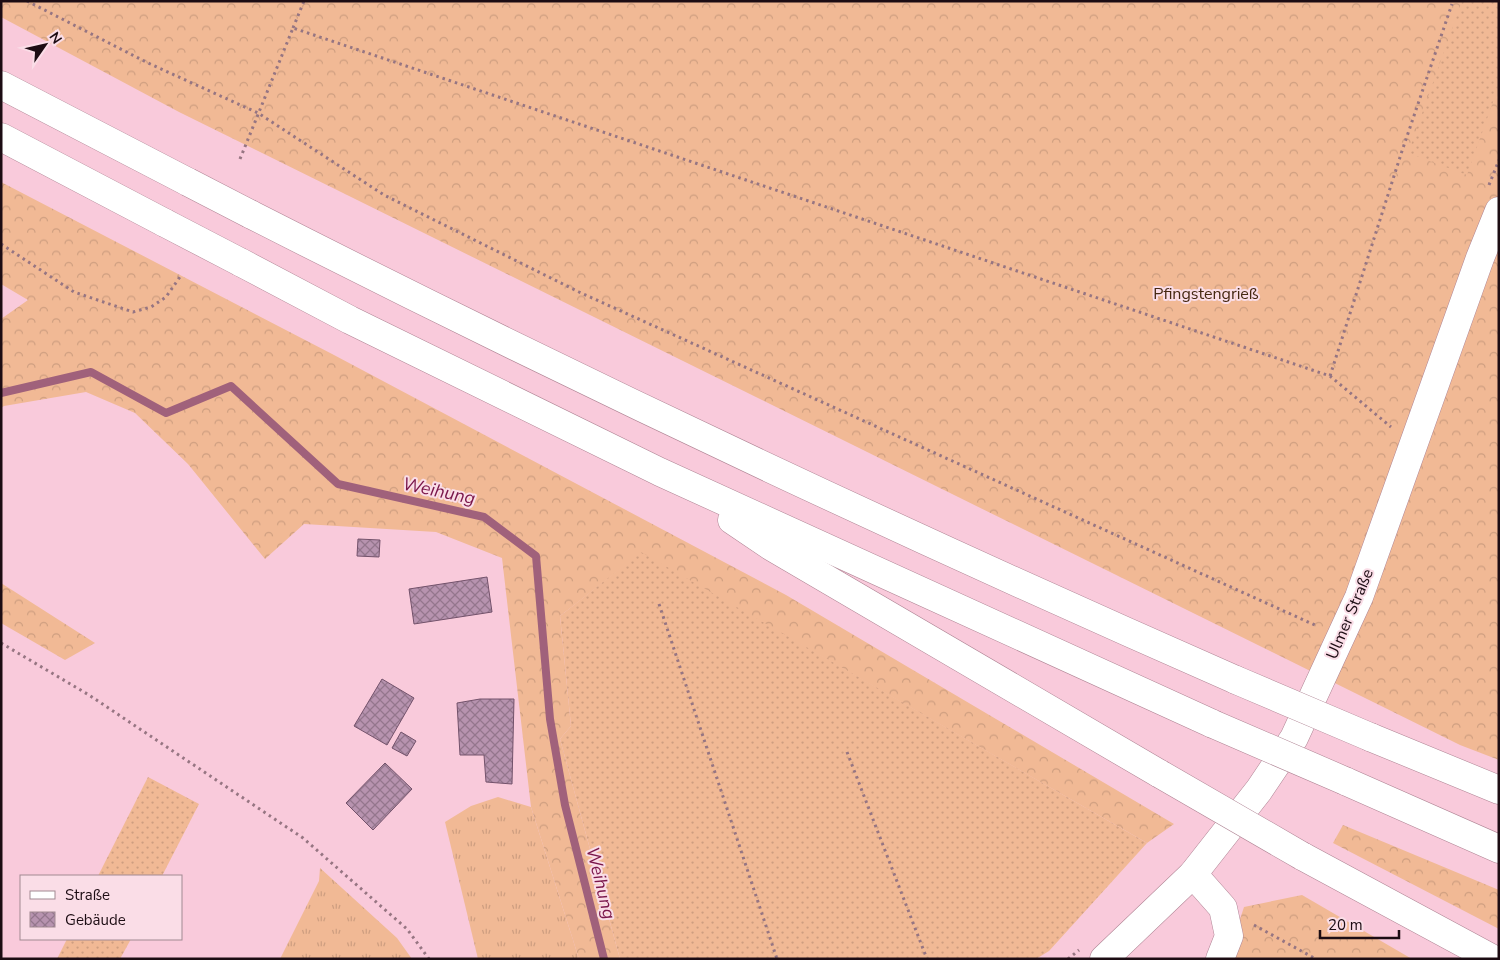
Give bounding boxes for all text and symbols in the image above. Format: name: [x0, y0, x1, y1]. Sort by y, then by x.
north arrow: [20, 20, 70, 70]
text: N: [45, 28, 66, 48]
park label: Pfingstengrieß: [1153, 283, 1259, 305]
water label: Weihung: [401, 472, 477, 510]
street label: Ulmer Straße: [1321, 565, 1379, 663]
water label: Weihung: [580, 844, 622, 922]
legend: [20, 875, 182, 940]
text: Straße: [65, 885, 110, 905]
scale bar: [1320, 908, 1399, 940]
text: Gebäude: [65, 910, 126, 930]
text: 20 m: [1328, 915, 1363, 935]

